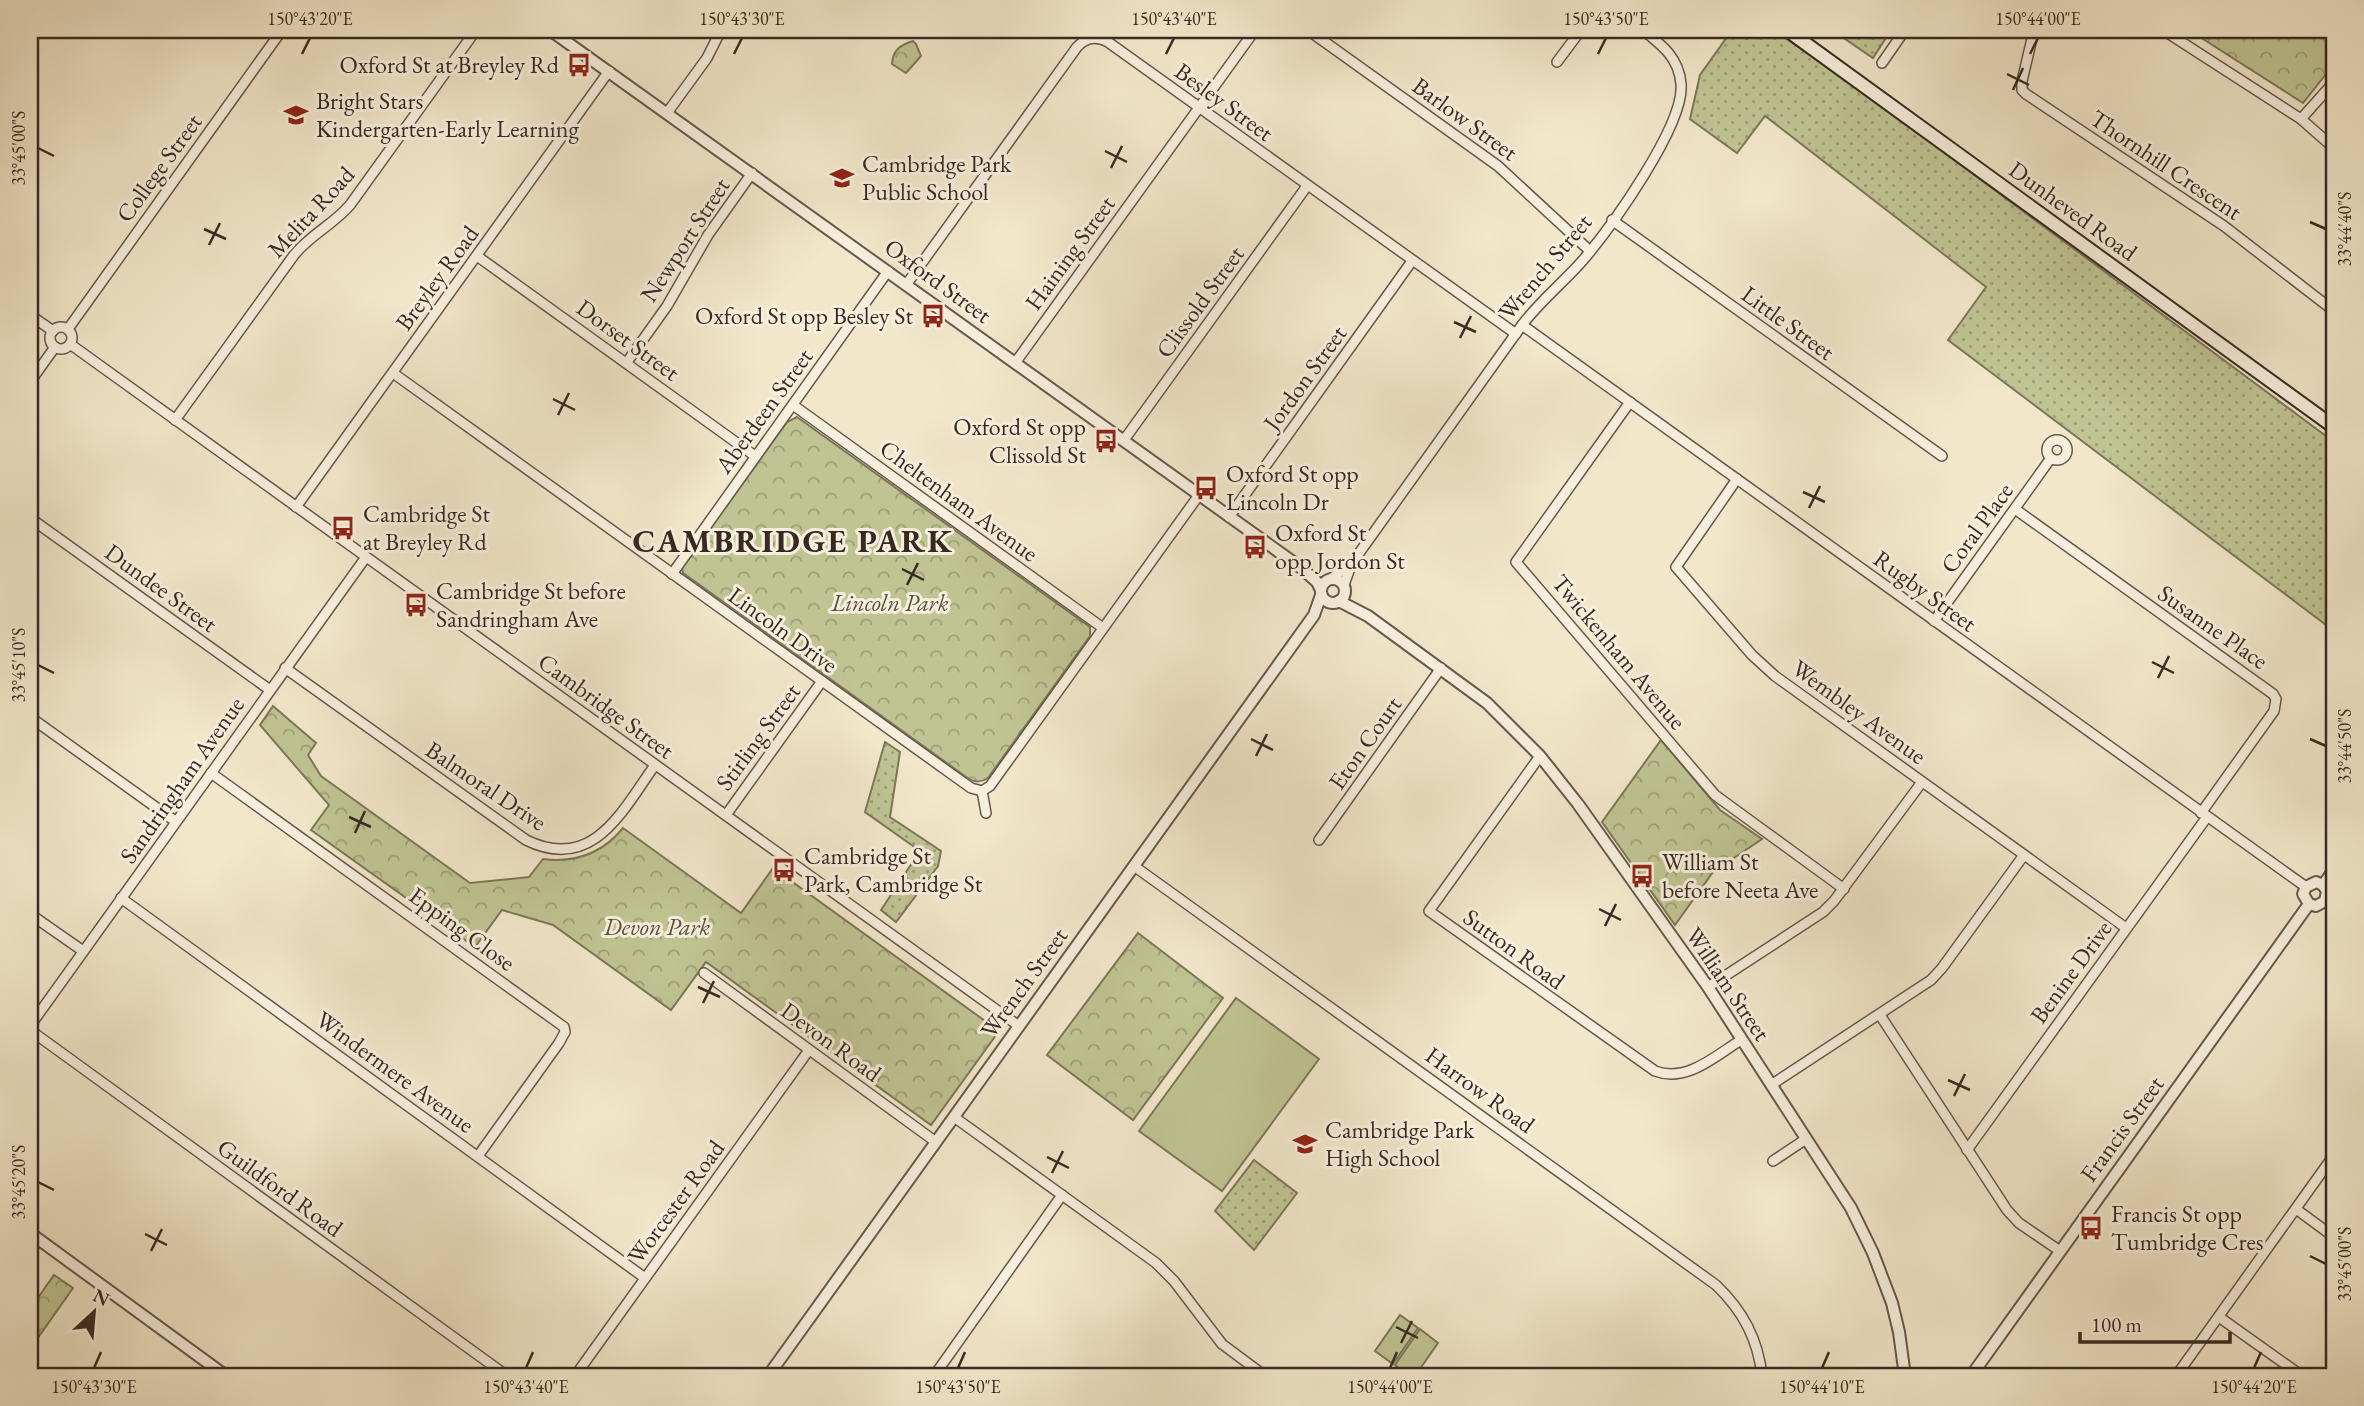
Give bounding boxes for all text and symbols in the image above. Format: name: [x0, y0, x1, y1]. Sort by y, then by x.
text: 150°43'20"E: [267, 7, 353, 30]
text: 150°43'30"E: [699, 7, 785, 30]
text: 150°43'40"E: [1131, 7, 1217, 30]
text: 150°43'50"E: [1563, 7, 1649, 30]
text: 150°44'00"E: [1995, 7, 2081, 30]
place label: Oxford St at Breyley Rd: [339, 49, 560, 80]
bus stop icon: Oxford St at Breyley Rd: [565, 51, 593, 79]
street label: Besley Street: [1169, 55, 1280, 148]
street label: Barlow Street: [1406, 70, 1525, 168]
place label: Bright Stars Kindergarten-Early Learning: [316, 85, 579, 144]
school or university icon: Bright Stars Kindergarten-Early Learning: [282, 101, 310, 129]
street label: Thornhill Crescent: [2084, 102, 2249, 227]
street label: College Street: [109, 107, 209, 228]
text: 33°45'00"S: [7, 111, 30, 185]
place label: Cambridge Park Public School: [862, 148, 1012, 207]
street label: Dunheved Road: [2003, 154, 2144, 268]
street label: Melita Road: [260, 159, 362, 264]
school or university icon: Cambridge Park Public School: [828, 164, 856, 192]
street label: Newport Street: [633, 171, 737, 308]
street label: Haining Street: [1018, 189, 1122, 316]
text: 33°44'40"S: [2333, 192, 2356, 266]
street label: Wrench Street: [1491, 207, 1598, 326]
street label: Breyley Road: [388, 218, 486, 336]
street label: Oxford Street: [879, 231, 998, 330]
street label: Clissold Street: [1149, 239, 1251, 364]
street label: Little Street: [1736, 278, 1841, 367]
street label: Dorset Street: [571, 292, 686, 388]
place label: Oxford St opp Besley St: [695, 300, 913, 331]
bus stop icon: Oxford St opp Besley St: [919, 302, 947, 330]
street label: Jordon Street: [1255, 319, 1353, 438]
street label: Aberdeen Street: [707, 342, 820, 480]
place label: Oxford St opp Clissold St: [953, 411, 1086, 470]
bus stop icon: Oxford St opp Clissold St: [1092, 427, 1120, 455]
street label: Cheltenham Avenue: [874, 433, 1045, 569]
place label: Oxford St opp Lincoln Dr: [1226, 458, 1359, 517]
bus stop icon: Oxford St opp Lincoln Dr: [1192, 474, 1220, 502]
street label: Coral Place: [1933, 476, 2020, 579]
place label: Cambridge St at Breyley Rd: [363, 498, 490, 557]
bus stop icon: Cambridge St at Breyley Rd: [329, 514, 357, 542]
place label: Oxford St opp Jordon St: [1275, 517, 1405, 576]
district label: CAMBRIDGE PARK: [632, 520, 954, 562]
bus stop icon: Oxford St opp Jordon St: [1241, 533, 1269, 561]
street label: Dundee Street: [99, 536, 224, 639]
street label: Rugby Street: [1868, 543, 1983, 639]
street label: Twickenham Avenue: [1545, 568, 1693, 736]
place label: Cambridge St before Sandringham Ave: [436, 575, 626, 634]
street label: Susanne Place: [2152, 577, 2275, 676]
street label: Lincoln Drive: [722, 579, 844, 680]
park label: Lincoln Park: [830, 587, 949, 618]
bus stop icon: Cambridge St before Sandringham Ave: [402, 591, 430, 619]
text: 33°45'10"S: [7, 628, 30, 702]
street label: Cambridge Street: [532, 646, 681, 766]
street label: Wembley Avenue: [1786, 652, 1933, 771]
street label: Stirling Street: [708, 677, 807, 796]
street label: Sandringham Avenue: [112, 690, 251, 869]
street label: Eton Court: [1321, 690, 1408, 795]
text: 33°44'50"S: [2333, 709, 2356, 783]
street label: Balmoral Drive: [420, 734, 553, 837]
place label: Cambridge St Park, Cambridge St: [804, 840, 983, 899]
place label: William St before Neeta Ave: [1662, 846, 1818, 905]
bus stop icon: Cambridge St Park, Cambridge St: [770, 856, 798, 884]
bus stop icon: William St before Neeta Ave: [1628, 862, 1656, 890]
street label: Epping Close: [403, 880, 522, 978]
street label: Sutton Road: [1457, 901, 1572, 996]
park label: Devon Park: [603, 911, 710, 942]
street label: Benine Drive: [2023, 914, 2118, 1029]
street label: Wrench Street: [973, 921, 1074, 1044]
street label: William Street: [1679, 921, 1778, 1047]
street label: Devon Road: [775, 995, 888, 1089]
street label: Windermere Avenue: [310, 1004, 481, 1140]
street label: Harrow Road: [1419, 1039, 1542, 1140]
street label: Francis Street: [2073, 1069, 2171, 1188]
place label: Cambridge Park High School: [1325, 1114, 1475, 1173]
school or university icon: Cambridge Park High School: [1291, 1130, 1319, 1158]
street label: Guildford Road: [211, 1132, 350, 1244]
street label: Worcester Road: [620, 1133, 731, 1270]
text: 33°45'20"S: [7, 1145, 30, 1219]
place label: Francis St opp Tumbridge Cres: [2111, 1198, 2264, 1257]
bus stop icon: Francis St opp Tumbridge Cres: [2077, 1214, 2105, 1242]
text: 33°45'00"S: [2333, 1227, 2356, 1301]
north arrow: [60, 1276, 130, 1346]
text: N: [89, 1283, 114, 1312]
scale bar: [2080, 1301, 2231, 1345]
text: 100 m: [2091, 1311, 2142, 1338]
text: 150°43'30"E: [51, 1375, 137, 1398]
text: 150°43'40"E: [483, 1375, 569, 1398]
text: 150°43'50"E: [915, 1375, 1001, 1398]
text: 150°44'00"E: [1347, 1375, 1433, 1398]
text: 150°44'10"E: [1779, 1375, 1865, 1398]
text: 150°44'20"E: [2211, 1375, 2297, 1398]

